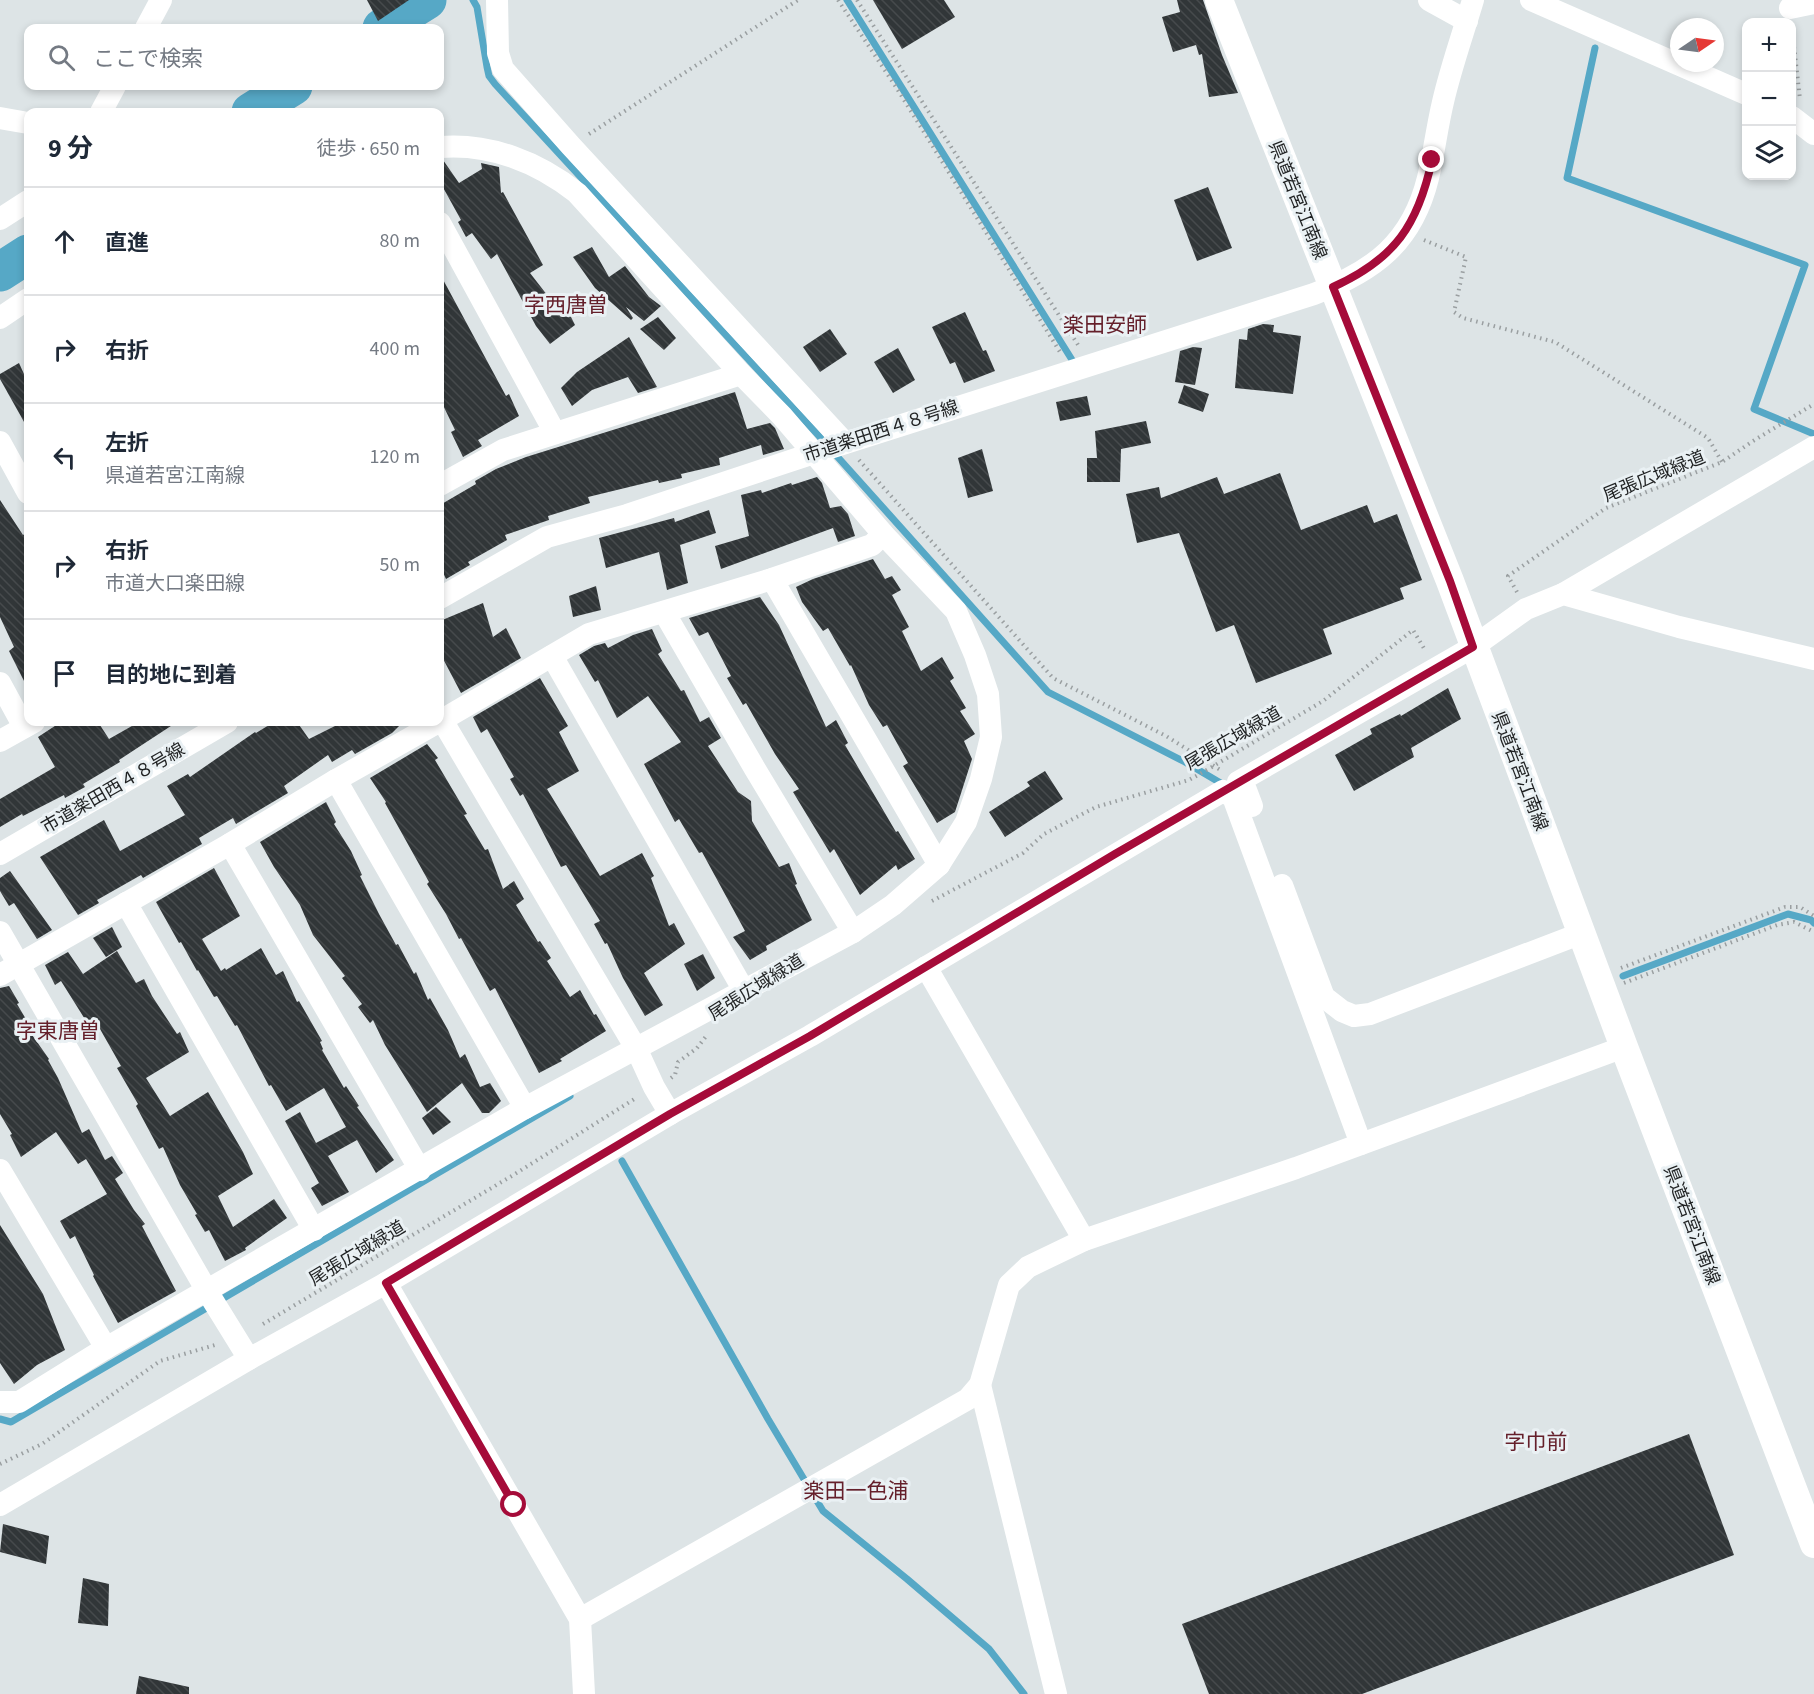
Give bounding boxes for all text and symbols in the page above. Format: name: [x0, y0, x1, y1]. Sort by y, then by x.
north arrow: [1670, 18, 1724, 72]
map controls: [1742, 18, 1796, 180]
button: +: [1742, 18, 1796, 72]
search box: [24, 24, 444, 90]
icon: search: [45, 41, 78, 74]
text: ここで検索: [93, 43, 203, 75]
button: −: [1742, 72, 1796, 126]
button: layers: [1742, 126, 1796, 180]
text: 9 分: [48, 130, 93, 167]
text: 徒歩 · 650 m: [317, 135, 420, 163]
street label: 県道若宮江南線: [1262, 137, 1333, 263]
route end: [1418, 146, 1444, 172]
icon: ahead: [48, 225, 81, 258]
text: 直進: [105, 227, 149, 259]
text: 80 m: [380, 227, 420, 255]
district label: 字西唐曽: [524, 290, 608, 320]
district label: 楽田安師: [1063, 310, 1147, 340]
icon: right: [48, 333, 81, 366]
text: 右折: [105, 335, 149, 367]
text: 400 m: [370, 335, 420, 363]
street label: 市道楽田西４８号線: [800, 395, 962, 468]
text: 左折: [105, 427, 149, 459]
icon: left: [48, 441, 81, 474]
text: 120 m: [370, 443, 420, 471]
street label: 尾張広域緑道: [1599, 445, 1709, 508]
text: 県道若宮江南線: [105, 462, 245, 490]
text: 右折: [105, 535, 149, 567]
icon: right: [48, 549, 81, 582]
text: 50 m: [380, 551, 420, 579]
text: 市道大口楽田線: [105, 570, 245, 598]
icon: arrive: [48, 657, 81, 690]
text: 目的地に到着: [105, 659, 237, 691]
street label: 尾張広域緑道: [1180, 701, 1286, 776]
street label: 県道若宮江南線: [1485, 708, 1554, 834]
street label: 市道楽田西４８号線: [37, 737, 190, 840]
street label: 尾張広域緑道: [704, 948, 809, 1027]
district label: 字東唐曽: [16, 1016, 100, 1046]
street label: 県道若宮江南線: [1657, 1162, 1726, 1288]
street label: 尾張広域緑道: [305, 1215, 410, 1292]
district label: 字巾前: [1505, 1427, 1568, 1457]
district label: 楽田一色浦: [804, 1476, 909, 1506]
route start: [500, 1491, 526, 1517]

